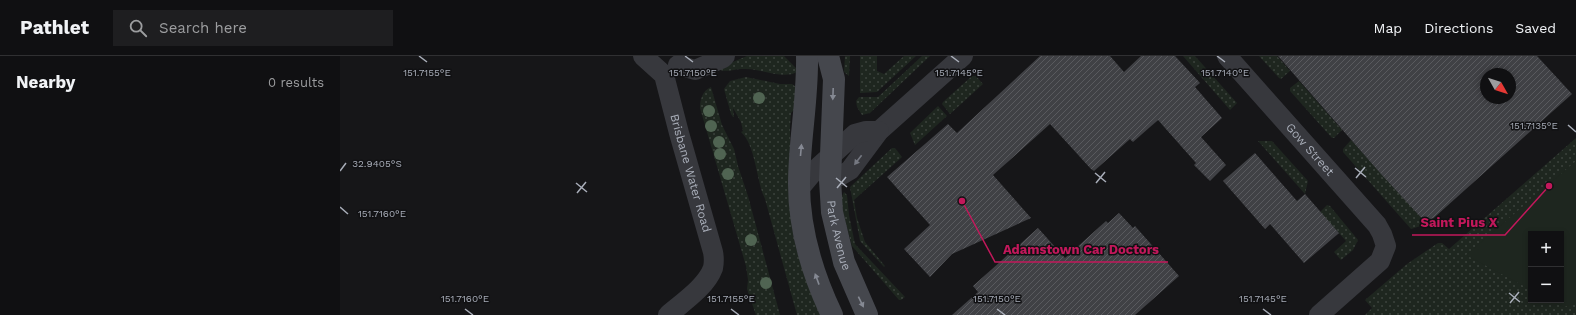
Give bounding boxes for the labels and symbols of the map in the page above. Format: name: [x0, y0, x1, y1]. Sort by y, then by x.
text: 151.7155°E: [403, 67, 451, 78]
text: 151.7150°E: [669, 67, 717, 78]
text: 151.7145°E: [935, 67, 983, 78]
text: 151.7140°E: [1201, 67, 1249, 78]
north arrow: [1480, 68, 1516, 104]
one-way arrow: [830, 88, 837, 100]
street label: Brisbane Water Road: [667, 112, 714, 234]
street label: Gow Street: [1283, 120, 1337, 179]
text: 151.7135°E: [1510, 120, 1558, 131]
one-way arrow: [798, 144, 805, 156]
one-way arrow: [853, 154, 862, 165]
text: 32.9405°S: [352, 158, 402, 169]
street label: Park Avenue: [824, 200, 854, 273]
text: 151.7160°E: [358, 208, 406, 219]
callout: Saint Pius X: [1412, 210, 1505, 235]
text: Saint Pius X: [1421, 215, 1498, 230]
callout: Adamstown Car Doctors: [995, 237, 1168, 262]
text: Adamstown Car Doctors: [1003, 242, 1159, 257]
one-way arrow: [814, 273, 820, 285]
text: 151.7160°E: [441, 293, 489, 304]
text: 151.7155°E: [707, 293, 755, 304]
text: 151.7150°E: [973, 293, 1021, 304]
text: 151.7145°E: [1239, 293, 1287, 304]
one-way arrow: [858, 296, 864, 308]

